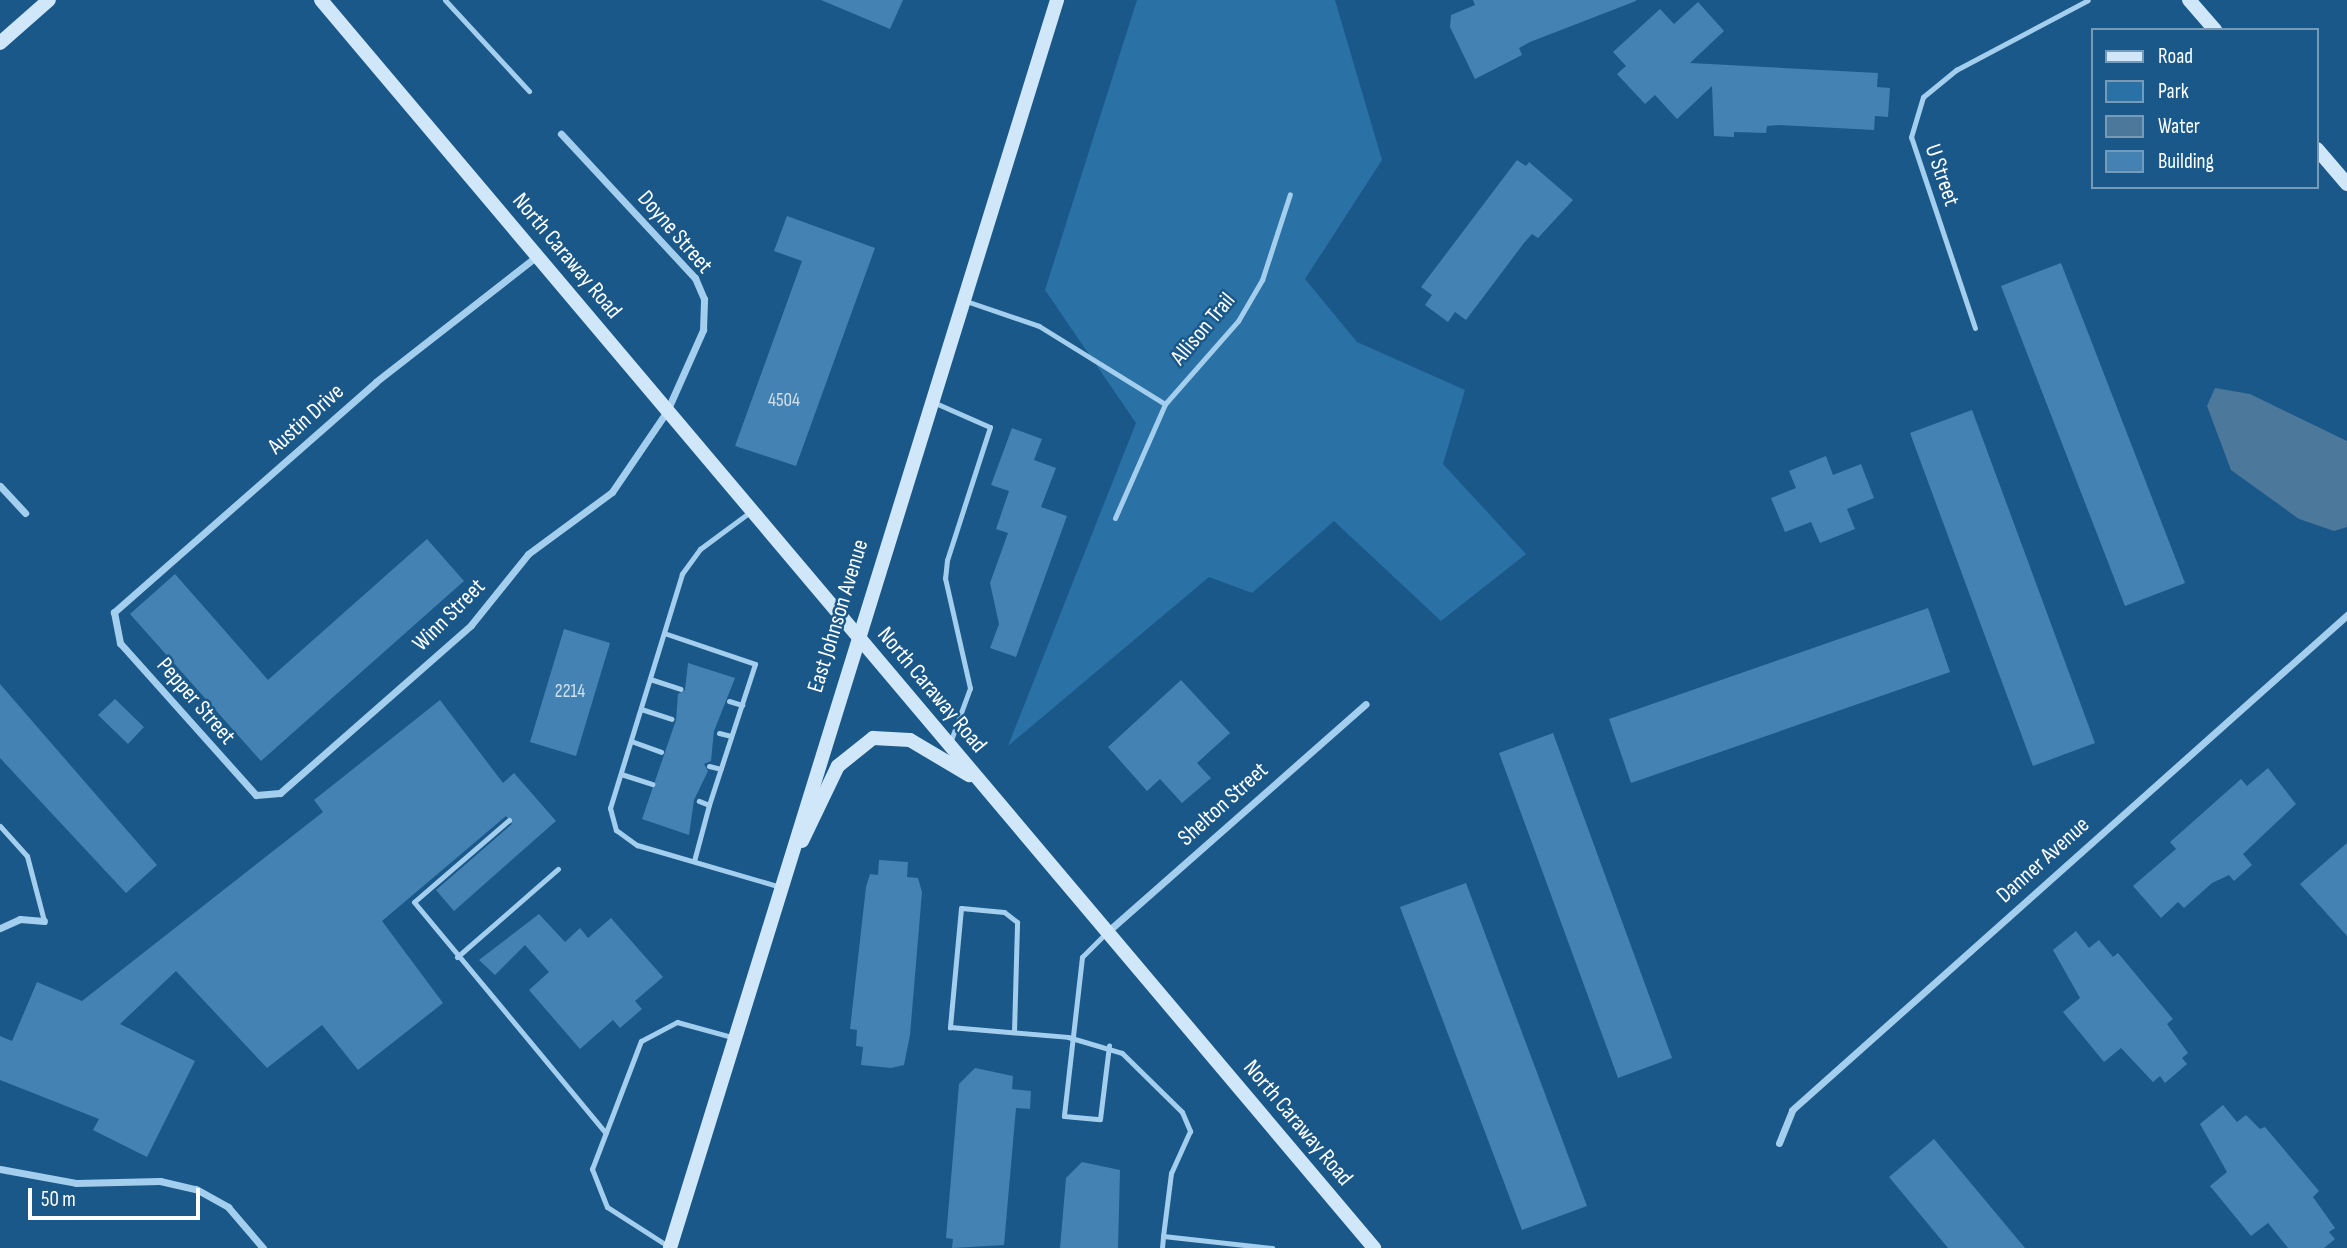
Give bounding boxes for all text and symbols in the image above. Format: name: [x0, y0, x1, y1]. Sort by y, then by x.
legend: [2092, 28, 2319, 189]
text: Road: [2158, 44, 2193, 69]
text: Park: [2158, 79, 2189, 104]
text: Water: [2158, 114, 2200, 139]
street label: U Street: [1919, 140, 1965, 210]
text: Building: [2158, 149, 2214, 174]
street label: Doyne Street: [632, 185, 718, 279]
street label: North Caraway Road: [506, 188, 628, 324]
street label: Allison Trail: [1165, 287, 1241, 371]
street label: Austin Drive: [262, 378, 350, 460]
house number: 4504: [768, 390, 800, 412]
street label: East Johnson Avenue: [802, 536, 874, 696]
street label: Winn Street: [407, 573, 491, 657]
street label: North Caraway Road: [871, 622, 993, 758]
street label: Pepper Street: [151, 652, 241, 750]
house number: 2214: [555, 681, 585, 703]
street label: Shelton Street: [1172, 756, 1274, 852]
street label: Danner Avenue: [1991, 811, 2095, 909]
street label: North Caraway Road: [1237, 1055, 1359, 1191]
scale bar: [32, 1174, 203, 1218]
text: 50 m: [41, 1187, 76, 1212]

